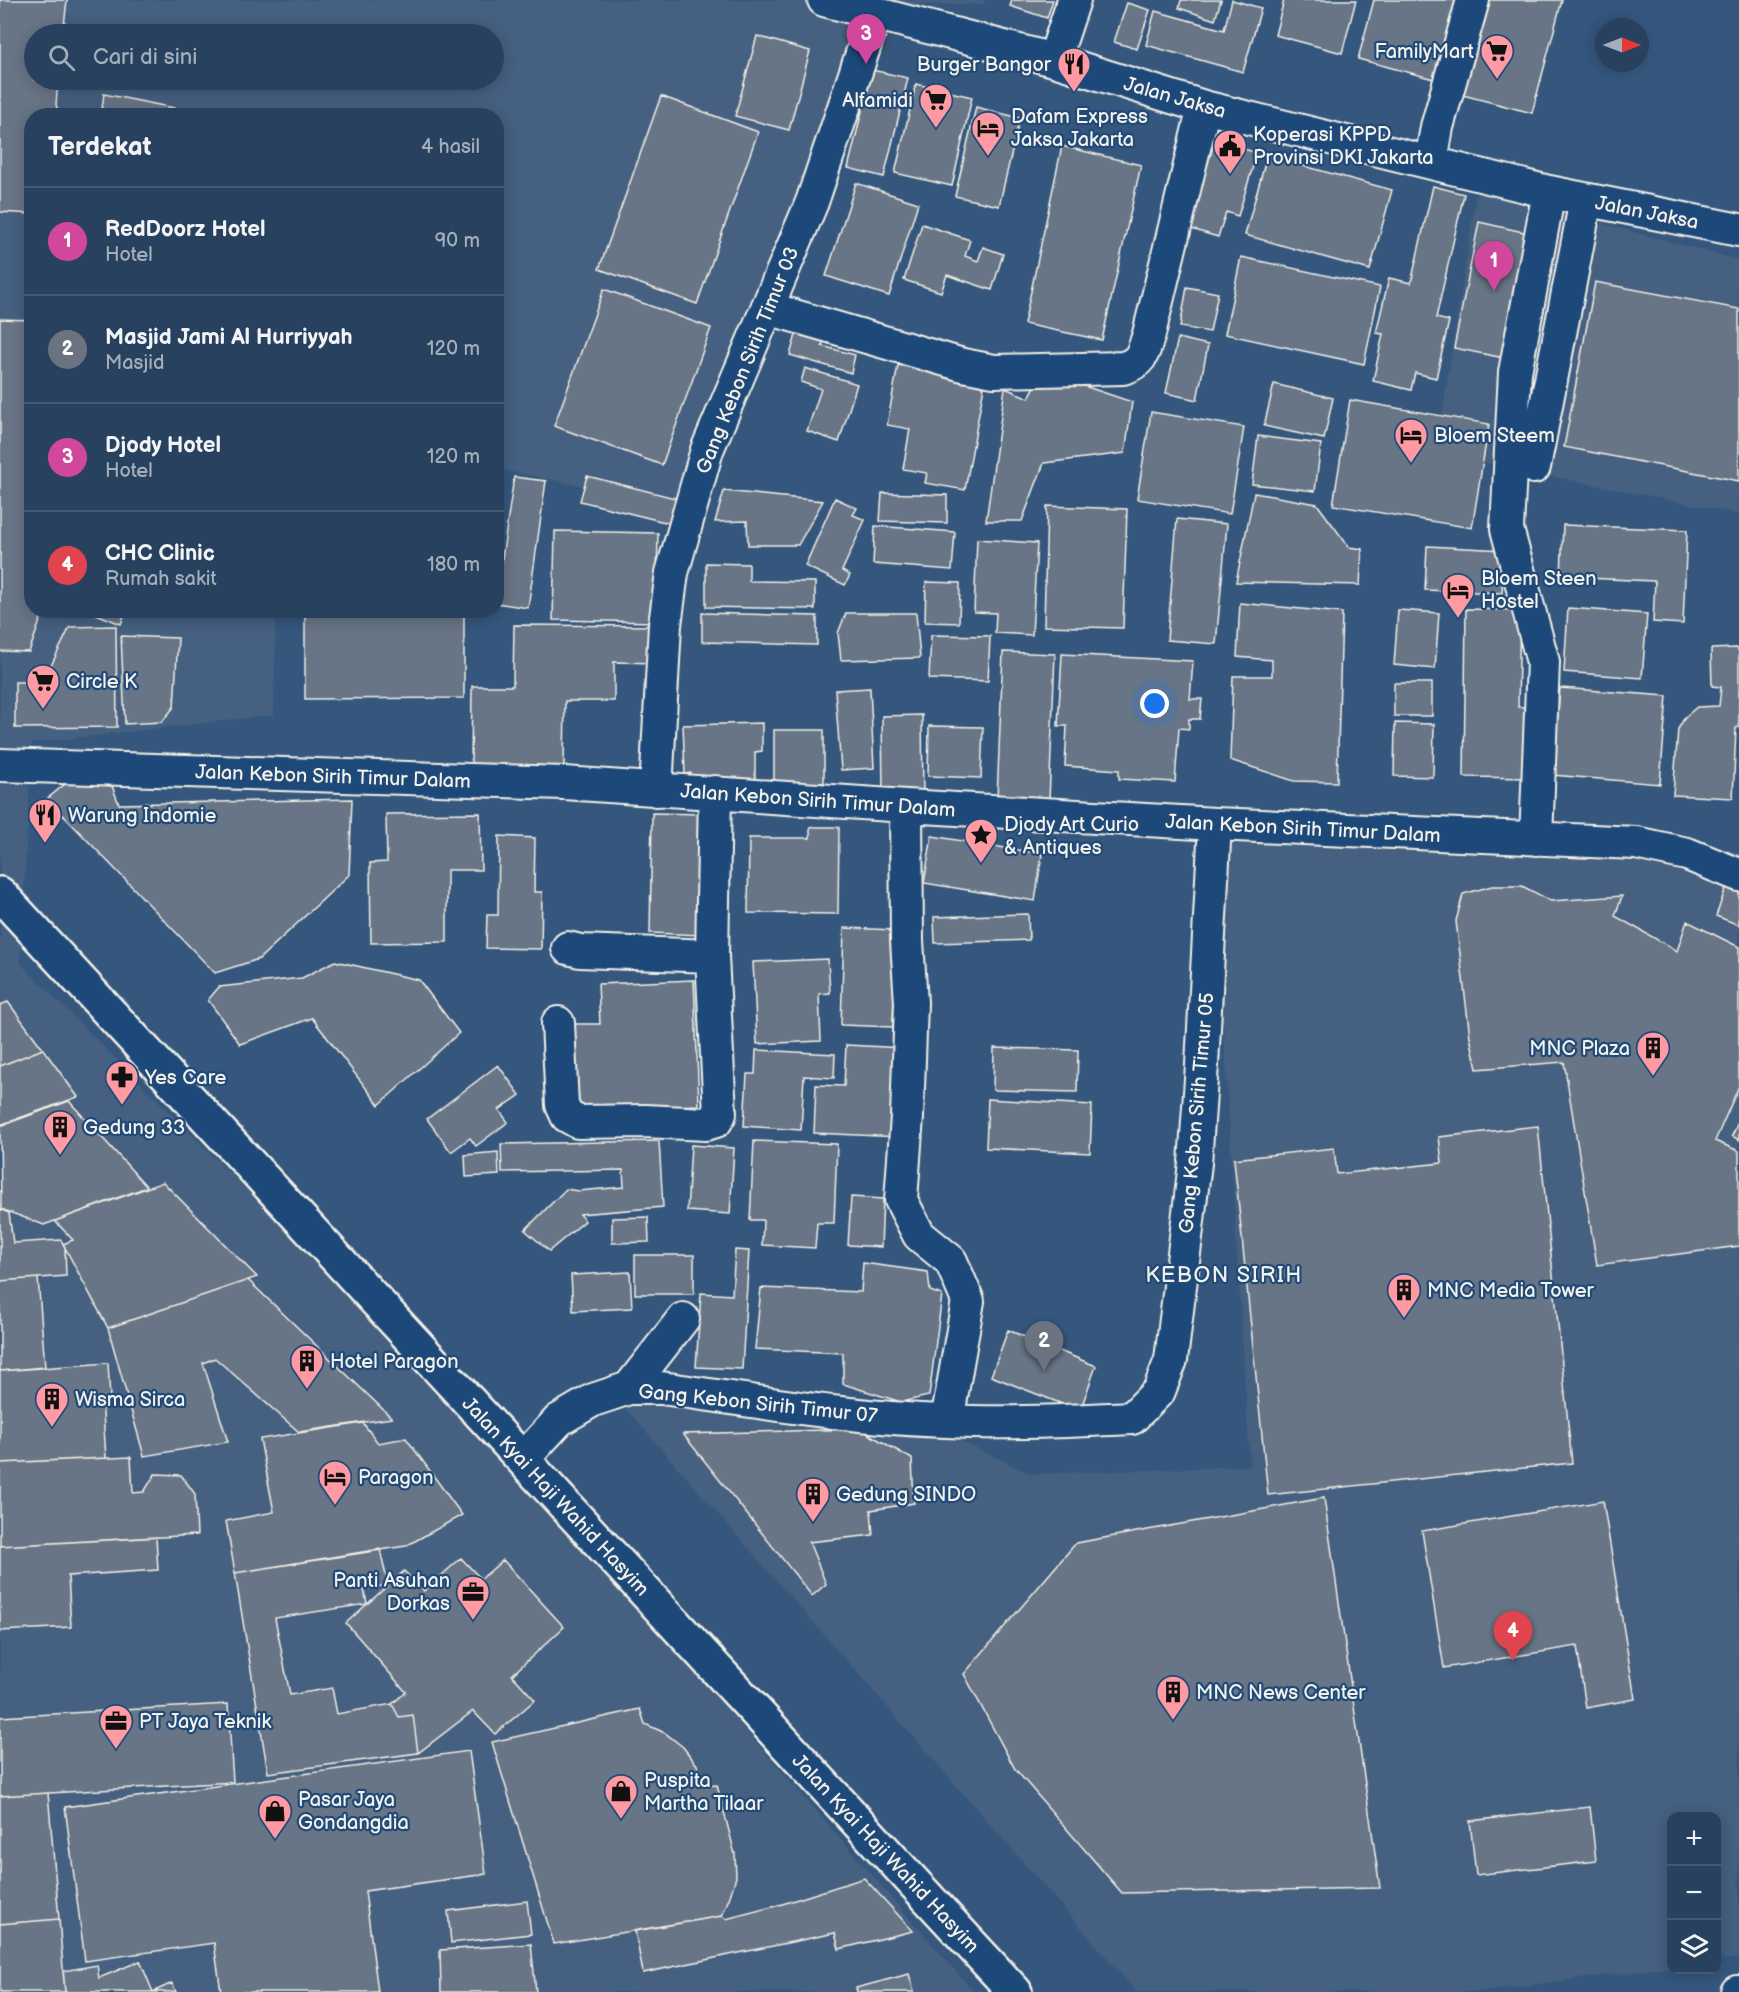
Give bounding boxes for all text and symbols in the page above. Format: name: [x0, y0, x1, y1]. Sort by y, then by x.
pin: 3: [846, 14, 886, 64]
north arrow: [1595, 18, 1649, 72]
search box: [24, 24, 504, 90]
supermarket icon: FamilyMart: [1479, 33, 1515, 80]
place label: FamilyMart: [1374, 40, 1474, 64]
icon: search: [45, 41, 78, 74]
text: Cari di sini: [93, 44, 197, 71]
restaurant icon: Burger Bangor: [1056, 46, 1092, 93]
place label: Burger Bangor: [917, 53, 1052, 77]
street label: Jalan Jaksa: [1121, 72, 1228, 124]
supermarket icon: Alfamidi: [918, 82, 954, 129]
place label: Alfamidi: [842, 89, 913, 113]
place label: Dafam Express Jaksa Jakarta: [1011, 105, 1148, 152]
hotel icon: Dafam Express Jaksa Jakarta: [970, 110, 1006, 157]
place label: Koperasi KPPD Provinsi DKI Jakarta: [1253, 123, 1434, 170]
public building icon: Koperasi KPPD Provinsi DKI Jakarta: [1212, 128, 1248, 175]
text: Terdekat: [48, 132, 151, 163]
text: 4 hasil: [421, 135, 480, 159]
street label: Jalan Jaksa: [1593, 191, 1701, 235]
text: RedDoorz Hotel: [105, 216, 265, 243]
text: 1: [63, 229, 72, 253]
text: 90 m: [435, 229, 480, 253]
pin: 1: [1474, 242, 1514, 291]
text: Hotel: [105, 243, 153, 267]
street label: Gang Kebon Sirih Timur 03: [691, 243, 805, 477]
text: Masjid Jami Al Hurriyyah: [105, 324, 353, 351]
text: 2: [62, 337, 73, 361]
text: 120 m: [427, 337, 480, 361]
text: Masjid: [105, 351, 164, 375]
hotel icon: Bloem Steem: [1393, 417, 1429, 464]
place label: Bloem Steem: [1434, 424, 1555, 448]
text: Djody Hotel: [105, 432, 221, 459]
text: 3: [62, 445, 73, 469]
text: 120 m: [427, 445, 480, 469]
text: Hotel: [105, 459, 153, 483]
text: CHC Clinic: [105, 540, 215, 567]
text: 4: [62, 553, 73, 577]
text: 180 m: [427, 553, 480, 577]
text: Rumah sakit: [105, 567, 217, 591]
place label: Bloem Steen Hostel: [1481, 567, 1596, 614]
hotel icon: Bloem Steen Hostel: [1440, 572, 1476, 619]
supermarket icon: Circle K: [25, 663, 61, 710]
place label: Circle K: [66, 670, 137, 694]
your location: [1140, 689, 1169, 718]
street label: Jalan Kebon Sirih Timur Dalam: [195, 760, 471, 794]
street label: Jalan Kebon Sirih Timur Dalam: [680, 779, 956, 823]
restaurant icon: Warung Indomie: [27, 797, 63, 844]
place label: Warung Indomie: [68, 804, 217, 828]
street label: Jalan Kebon Sirih Timur Dalam: [1165, 810, 1441, 848]
place label: Djody Art Curio & Antiques: [1004, 813, 1139, 860]
place icon: Djody Art Curio & Antiques: [963, 817, 999, 864]
street label: Gang Kebon Sirih Timur 05: [1175, 992, 1219, 1235]
building icon: MNC Plaza: [1635, 1030, 1671, 1077]
place label: MNC Plaza: [1529, 1037, 1630, 1061]
pharmacy icon: Yes Care: [104, 1059, 140, 1106]
place label: Yes Care: [144, 1066, 226, 1090]
building icon: Gedung 33: [42, 1109, 78, 1156]
place label: Gedung 33: [83, 1116, 185, 1140]
district label: KEBON SIRIH: [1145, 1262, 1303, 1289]
building icon: MNC Media Tower: [1386, 1272, 1422, 1319]
place label: MNC Media Tower: [1427, 1279, 1595, 1303]
pin: 2: [1024, 1322, 1064, 1371]
building icon: Hotel Paragon: [289, 1343, 325, 1390]
place label: Hotel Paragon: [330, 1350, 458, 1374]
street label: Gang Kebon Sirih Timur 07: [637, 1380, 879, 1429]
building icon: Wisma Sirca: [34, 1381, 70, 1428]
place label: Wisma Sirca: [75, 1388, 185, 1412]
street label: Jalan Kyai Haji Wahid Hasyim: [457, 1392, 654, 1601]
hotel icon: Paragon: [317, 1459, 353, 1506]
place label: Paragon: [358, 1466, 433, 1490]
building icon: Gedung SINDO: [795, 1476, 831, 1523]
place label: Gedung SINDO: [836, 1483, 976, 1507]
place label: Panti Asuhan Dorkas: [333, 1569, 450, 1616]
office icon: Panti Asuhan Dorkas: [455, 1574, 491, 1621]
pin: 4: [1494, 1612, 1532, 1661]
building icon: MNC News Center: [1155, 1674, 1191, 1721]
place label: MNC News Center: [1196, 1681, 1366, 1705]
office icon: PT Jaya Teknik: [98, 1703, 134, 1750]
place label: PT Jaya Teknik: [139, 1710, 271, 1734]
street label: Jalan Kyai Haji Wahid Hasyim: [787, 1749, 984, 1958]
place label: Puspita Martha Tilaar: [644, 1769, 764, 1816]
shop icon: Puspita Martha Tilaar: [603, 1773, 639, 1820]
place label: Pasar Jaya Gondangdia: [298, 1788, 409, 1835]
shop icon: Pasar Jaya Gondangdia: [257, 1793, 293, 1840]
map controls: [1667, 1812, 1721, 1974]
button: +: [1667, 1812, 1721, 1866]
button: −: [1667, 1866, 1721, 1920]
button: layers: [1667, 1920, 1721, 1974]

